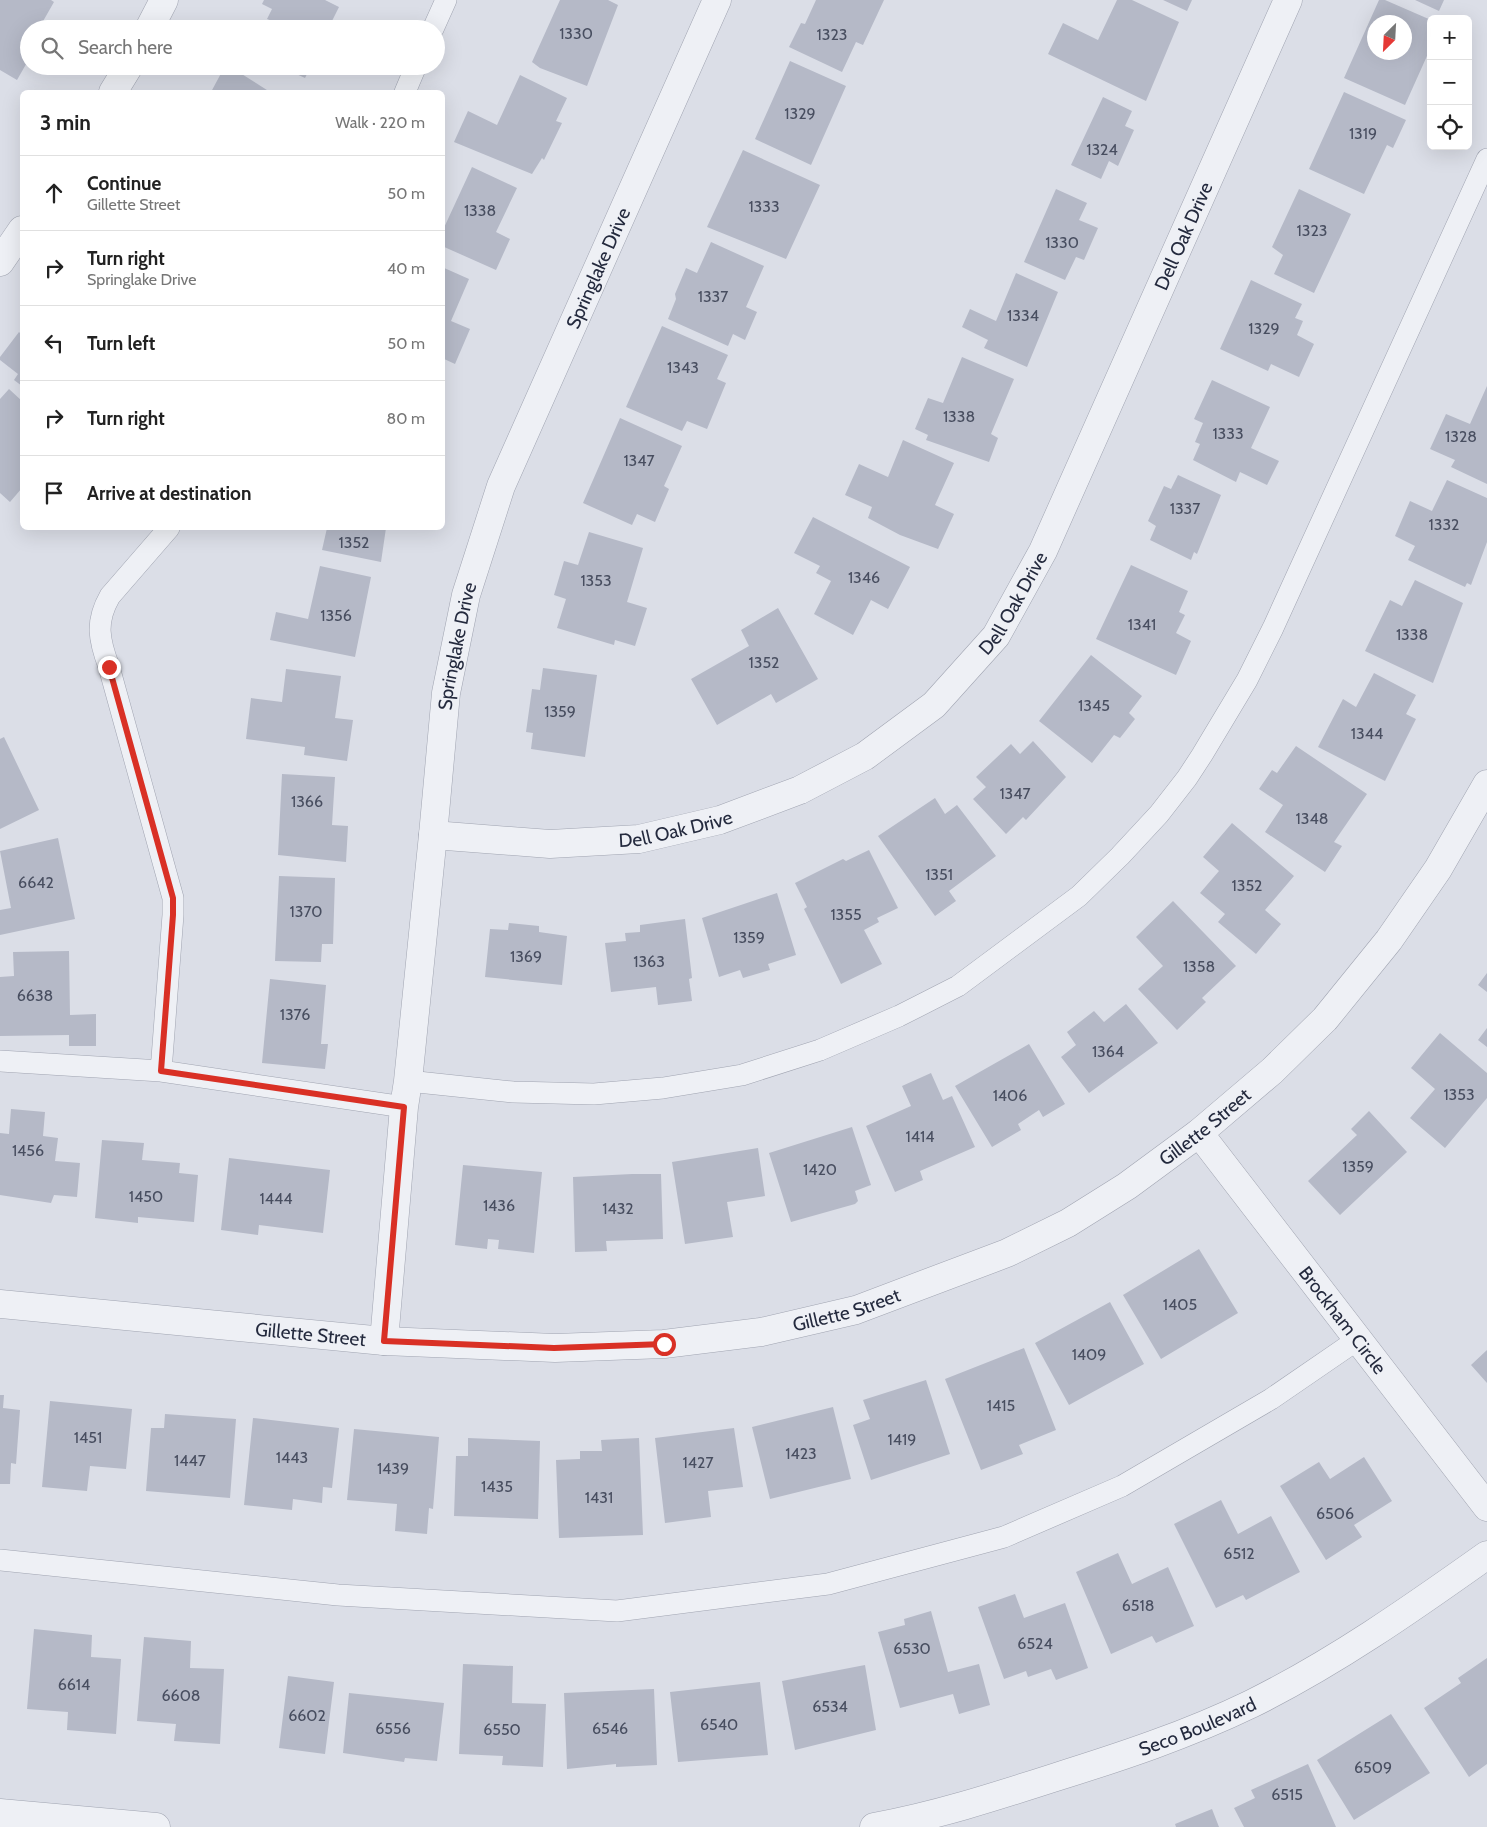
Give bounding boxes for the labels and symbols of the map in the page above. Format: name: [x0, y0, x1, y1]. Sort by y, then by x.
north arrow: [1367, 15, 1412, 60]
house number: 1330: [559, 24, 593, 43]
house number: 1323: [817, 25, 847, 44]
house number: 1329: [784, 104, 816, 123]
house number: 1319: [1349, 124, 1377, 143]
house number: 1324: [1086, 140, 1118, 159]
street label: Dell Oak Drive: [1150, 178, 1218, 294]
house number: 1333: [748, 197, 780, 216]
house number: 1338: [464, 201, 496, 220]
street label: Springlake Drive: [561, 204, 635, 332]
house number: 1323: [1297, 221, 1327, 240]
house number: 1330: [1045, 233, 1079, 252]
house number: 1337: [698, 287, 728, 306]
house number: 1334: [1007, 306, 1039, 325]
house number: 1329: [1248, 319, 1280, 338]
house number: 1343: [667, 358, 699, 377]
house number: 1338: [943, 407, 975, 426]
house number: 1333: [1212, 424, 1244, 443]
house number: 1328: [1445, 427, 1477, 446]
house number: 1347: [623, 451, 655, 470]
house number: 1337: [1170, 499, 1200, 518]
house number: 1332: [1429, 515, 1459, 534]
house number: 1352: [339, 533, 369, 552]
street label: Dell Oak Drive: [974, 547, 1053, 660]
house number: 1346: [848, 568, 880, 587]
house number: 1353: [580, 571, 612, 590]
street label: Springlake Drive: [433, 579, 481, 711]
house number: 1356: [320, 606, 352, 625]
house number: 1341: [1128, 615, 1156, 634]
house number: 1338: [1396, 625, 1428, 644]
house number: 1352: [749, 653, 779, 672]
route end: [98, 656, 121, 679]
house number: 1345: [1078, 696, 1110, 715]
house number: 1359: [544, 702, 576, 721]
house number: 1344: [1351, 724, 1383, 743]
house number: 1347: [999, 784, 1031, 803]
house number: 1366: [291, 792, 323, 811]
street label: Dell Oak Drive: [618, 805, 736, 852]
house number: 1348: [1296, 809, 1328, 828]
house number: 1351: [925, 865, 953, 884]
house number: 6642: [18, 873, 54, 892]
house number: 1352: [1232, 876, 1262, 895]
house number: 1370: [290, 902, 322, 921]
house number: 1355: [830, 905, 862, 924]
house number: 1359: [733, 928, 765, 947]
house number: 1369: [510, 947, 542, 966]
house number: 1363: [633, 952, 665, 971]
house number: 1358: [1183, 957, 1215, 976]
house number: 6638: [17, 986, 53, 1005]
house number: 1376: [280, 1005, 310, 1024]
house number: 1364: [1092, 1042, 1124, 1061]
street label: Gillette Street: [1155, 1083, 1256, 1171]
house number: 1353: [1443, 1085, 1475, 1104]
house number: 1406: [993, 1086, 1027, 1105]
house number: 1414: [906, 1127, 934, 1146]
house number: 1456: [12, 1141, 44, 1160]
house number: 1359: [1342, 1157, 1374, 1176]
house number: 1420: [803, 1160, 837, 1179]
house number: 1450: [129, 1187, 163, 1206]
house number: 1444: [260, 1189, 292, 1208]
house number: 1436: [483, 1196, 515, 1215]
house number: 1432: [602, 1199, 634, 1218]
street label: Brockham Circle: [1294, 1262, 1391, 1379]
street label: Gillette Street: [790, 1283, 904, 1336]
house number: 1405: [1163, 1295, 1197, 1314]
street label: Gillette Street: [254, 1318, 367, 1351]
route start: [653, 1333, 676, 1356]
house number: 1409: [1072, 1345, 1106, 1364]
house number: 1415: [987, 1396, 1015, 1415]
house number: 1451: [74, 1428, 102, 1447]
house number: 1419: [888, 1430, 916, 1449]
house number: 1423: [785, 1444, 817, 1463]
house number: 1443: [276, 1448, 308, 1467]
house number: 1447: [174, 1451, 206, 1470]
house number: 1427: [683, 1453, 713, 1472]
house number: 1439: [377, 1459, 409, 1478]
house number: 1435: [481, 1477, 513, 1496]
house number: 1431: [585, 1488, 613, 1507]
house number: 6506: [1316, 1504, 1354, 1523]
house number: 6512: [1223, 1544, 1255, 1563]
house number: 6518: [1122, 1596, 1154, 1615]
house number: 6524: [1017, 1634, 1053, 1653]
house number: 6530: [893, 1639, 931, 1658]
house number: 6614: [58, 1675, 90, 1694]
house number: 6608: [161, 1686, 201, 1705]
street label: Seco Boulevard: [1136, 1692, 1260, 1761]
house number: 6534: [812, 1697, 848, 1716]
house number: 6602: [288, 1706, 326, 1725]
house number: 6540: [700, 1715, 738, 1734]
house number: 6556: [375, 1719, 411, 1738]
house number: 6546: [592, 1719, 628, 1738]
house number: 6550: [483, 1720, 521, 1739]
house number: 6509: [1354, 1758, 1392, 1777]
house number: 6515: [1271, 1785, 1303, 1804]

